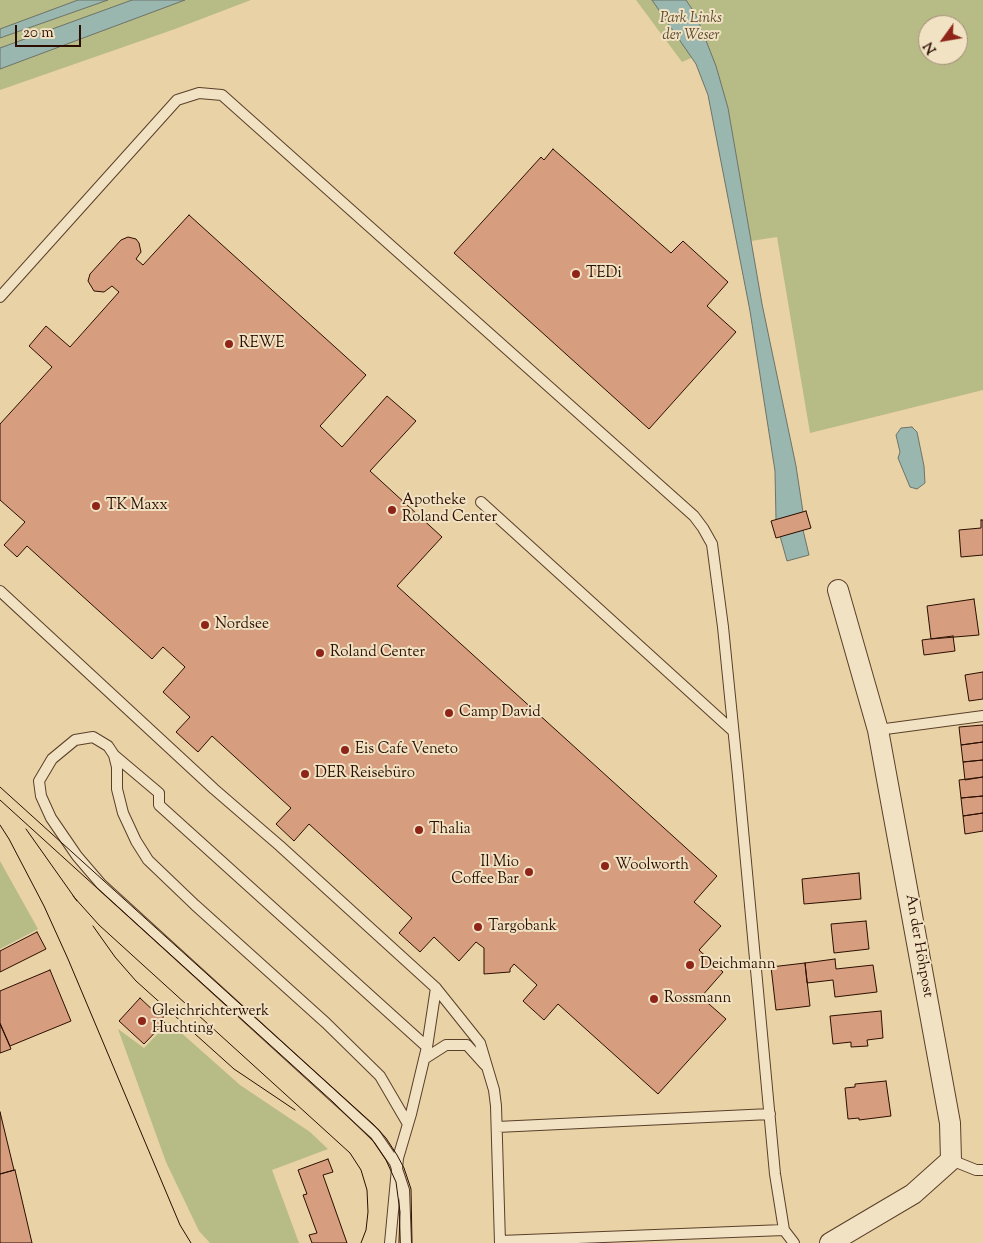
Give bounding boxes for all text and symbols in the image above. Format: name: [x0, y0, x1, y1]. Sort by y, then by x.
park label: Park Links der Weser: [660, 10, 722, 45]
scale bar: [18, 15, 84, 47]
north arrow: [918, 15, 968, 65]
text: 20 m: [23, 23, 54, 44]
text: N: [920, 37, 943, 57]
place label: TEDi: [586, 265, 622, 283]
marker: TEDi: [570, 268, 582, 280]
place label: REWE: [239, 335, 285, 353]
marker: REWE: [223, 338, 235, 350]
place label: Apotheke Roland Center: [402, 492, 497, 527]
place label: TK Maxx: [106, 497, 168, 515]
marker: TK Maxx: [90, 500, 102, 512]
marker: Apotheke Roland Center: [386, 504, 398, 516]
place label: Nordsee: [215, 616, 269, 634]
marker: Nordsee: [199, 619, 211, 631]
place label: Roland Center: [330, 644, 425, 662]
marker: Roland Center: [314, 647, 326, 659]
place label: Camp David: [459, 704, 541, 722]
marker: Camp David: [443, 707, 455, 719]
place label: Eis Cafe Veneto: [355, 741, 458, 759]
marker: Eis Cafe Veneto: [339, 744, 351, 756]
place label: DER Reisebüro: [315, 765, 415, 783]
marker: DER Reisebüro: [299, 768, 311, 780]
place label: Thalia: [429, 821, 471, 839]
marker: Thalia: [413, 824, 425, 836]
place label: Il Mio Coffee Bar: [451, 854, 519, 889]
place label: Woolworth: [615, 857, 689, 875]
marker: Woolworth: [599, 860, 611, 872]
marker: Il Mio Coffee Bar: [523, 866, 535, 878]
street label: An der Höhpost: [900, 893, 936, 999]
place label: Targobank: [488, 918, 557, 936]
marker: Targobank: [472, 921, 484, 933]
place label: Deichmann: [700, 956, 776, 974]
marker: Deichmann: [684, 959, 696, 971]
place label: Rossmann: [664, 990, 731, 1008]
marker: Rossmann: [648, 993, 660, 1005]
place label: Gleichrichterwerk Huchting: [152, 1003, 269, 1038]
marker: Gleichrichterwerk Huchting: [136, 1015, 148, 1027]

